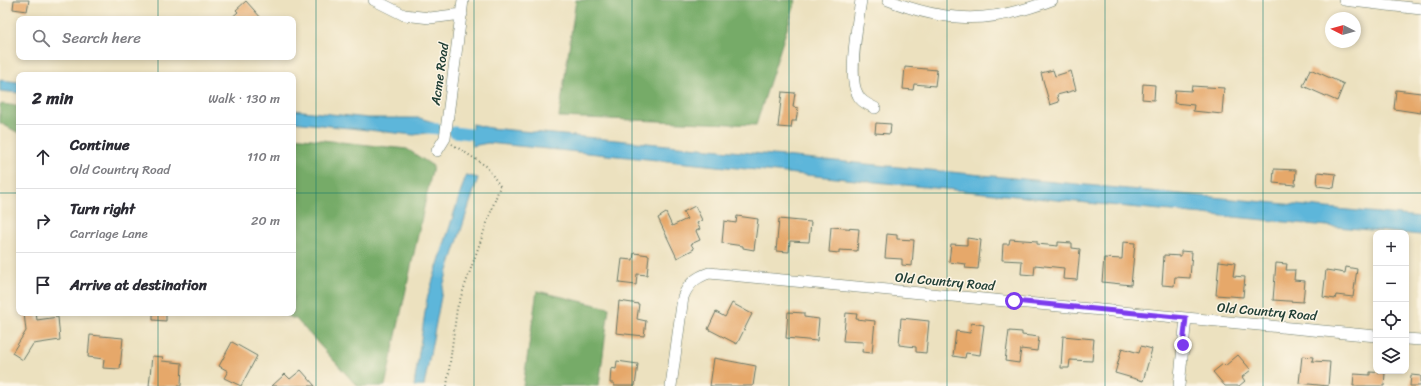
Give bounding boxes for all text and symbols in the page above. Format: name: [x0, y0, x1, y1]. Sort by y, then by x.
north arrow: [1325, 12, 1361, 48]
search box: [16, 16, 296, 60]
text: Search here: [62, 25, 141, 51]
icon: search: [30, 27, 52, 49]
street label: Acme Road: [424, 40, 455, 108]
text: 2 min: [32, 83, 73, 113]
text: Walk · 130 m: [208, 87, 280, 110]
text: Continue: [70, 132, 130, 158]
text: 110 m: [247, 145, 280, 168]
icon: ahead: [32, 146, 54, 168]
text: Old Country Road: [70, 158, 170, 181]
text: Turn right: [70, 196, 135, 222]
text: 20 m: [251, 209, 280, 232]
icon: right: [32, 210, 54, 232]
text: Carriage Lane: [70, 222, 148, 245]
map controls: [1373, 230, 1409, 374]
button: +: [1373, 230, 1409, 266]
street label: Old Country Road: [894, 266, 997, 297]
button: −: [1373, 266, 1409, 302]
text: Arrive at destination: [70, 272, 207, 298]
icon: arrive: [32, 274, 54, 296]
route start: [1005, 292, 1023, 310]
street label: Old Country Road: [1216, 296, 1319, 327]
button: locate: [1373, 302, 1409, 338]
route end: [1174, 336, 1192, 354]
button: layers: [1373, 338, 1409, 374]

